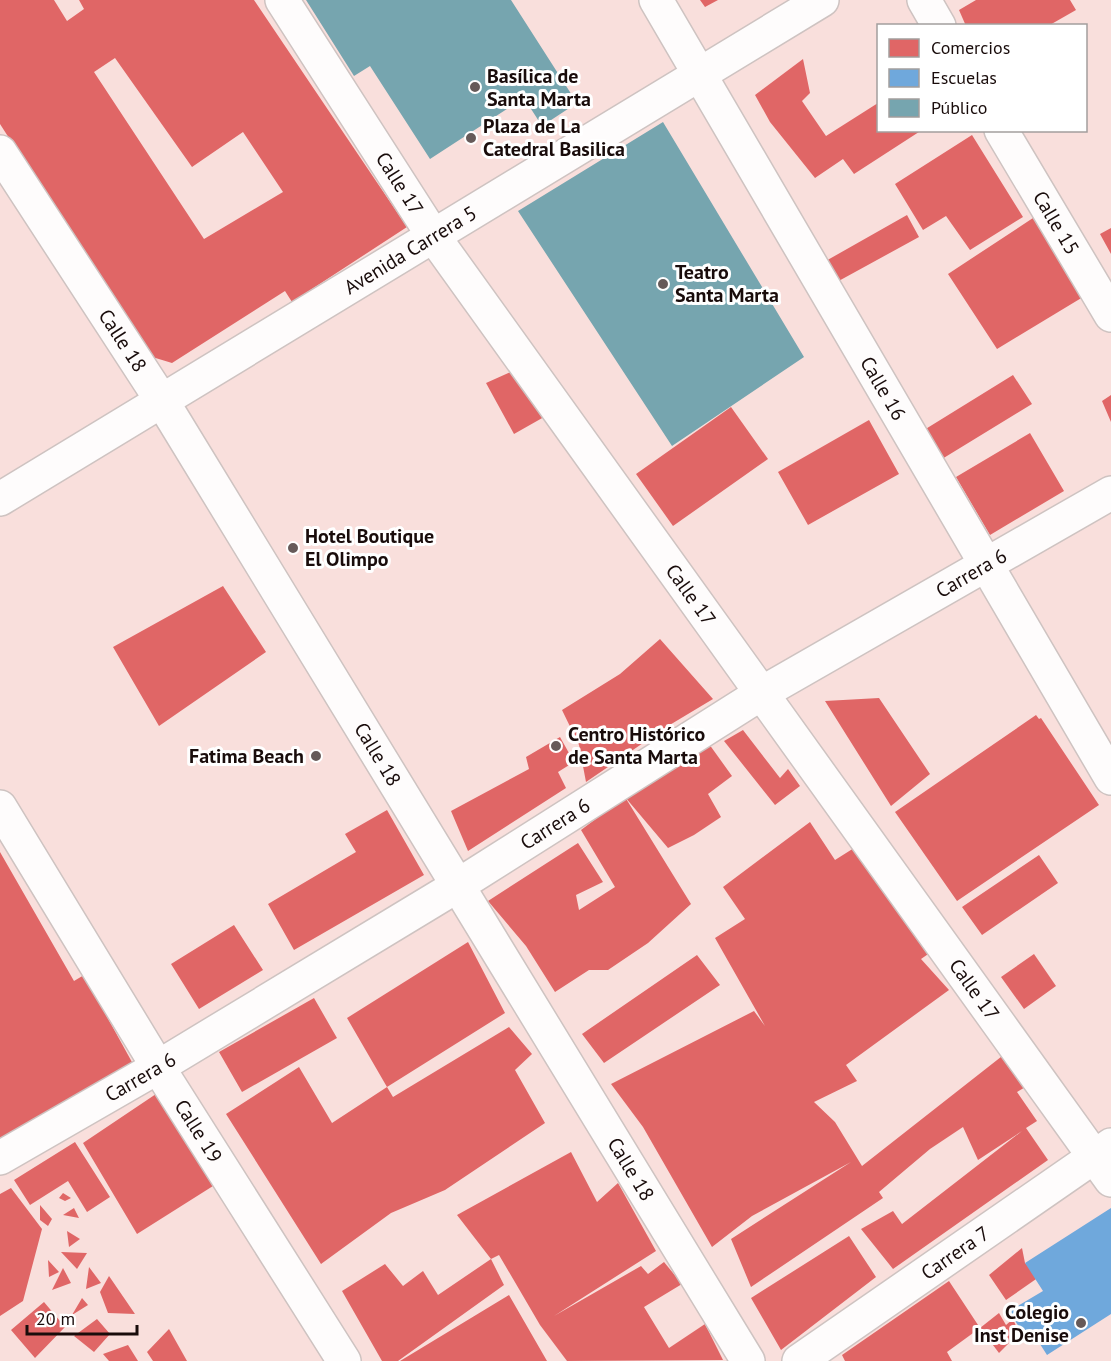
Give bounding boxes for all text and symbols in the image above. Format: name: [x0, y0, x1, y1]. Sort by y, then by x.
legend: [877, 24, 1087, 132]
text: Comercios: [931, 36, 1010, 59]
place label: Basílica de Santa Marta: [487, 63, 591, 112]
text: Escuelas: [931, 66, 997, 89]
marker: Basílica de Santa Marta: [468, 80, 482, 94]
text: Público: [931, 96, 987, 119]
place label: Plaza de La Catedral Basilica: [483, 113, 625, 162]
marker: Plaza de La Catedral Basilica: [464, 131, 478, 145]
street label: Calle 17: [370, 147, 430, 220]
street label: Calle 15: [1027, 186, 1085, 260]
street label: Avenida Carrera 5: [339, 200, 481, 300]
place label: Teatro Santa Marta: [675, 259, 779, 308]
marker: Teatro Santa Marta: [656, 277, 670, 291]
street label: Calle 18: [93, 304, 153, 377]
street label: Calle 16: [854, 352, 912, 425]
place label: Hotel Boutique El Olimpo: [305, 523, 434, 572]
marker: Hotel Boutique El Olimpo: [286, 541, 300, 555]
street label: Carrera 6: [931, 542, 1011, 604]
street label: Calle 17: [660, 559, 722, 631]
street label: Calle 18: [348, 718, 407, 791]
place label: Centro Histórico de Santa Marta: [568, 721, 705, 770]
marker: Centro Histórico de Santa Marta: [549, 739, 563, 753]
place label: Fatima Beach: [189, 743, 304, 769]
marker: Fatima Beach: [309, 749, 323, 763]
street label: Carrera 6: [515, 792, 595, 856]
street label: Calle 17: [943, 954, 1005, 1026]
street label: Carrera 6: [100, 1046, 181, 1108]
street label: Calle 19: [169, 1094, 228, 1168]
street label: Calle 18: [602, 1132, 660, 1206]
street label: Carrera 7: [916, 1220, 995, 1286]
scale bar: [27, 1298, 136, 1336]
place label: Colegio Inst Denise: [974, 1299, 1069, 1348]
text: 20 m: [36, 1307, 75, 1330]
marker: Colegio Inst Denise: [1074, 1316, 1088, 1330]

